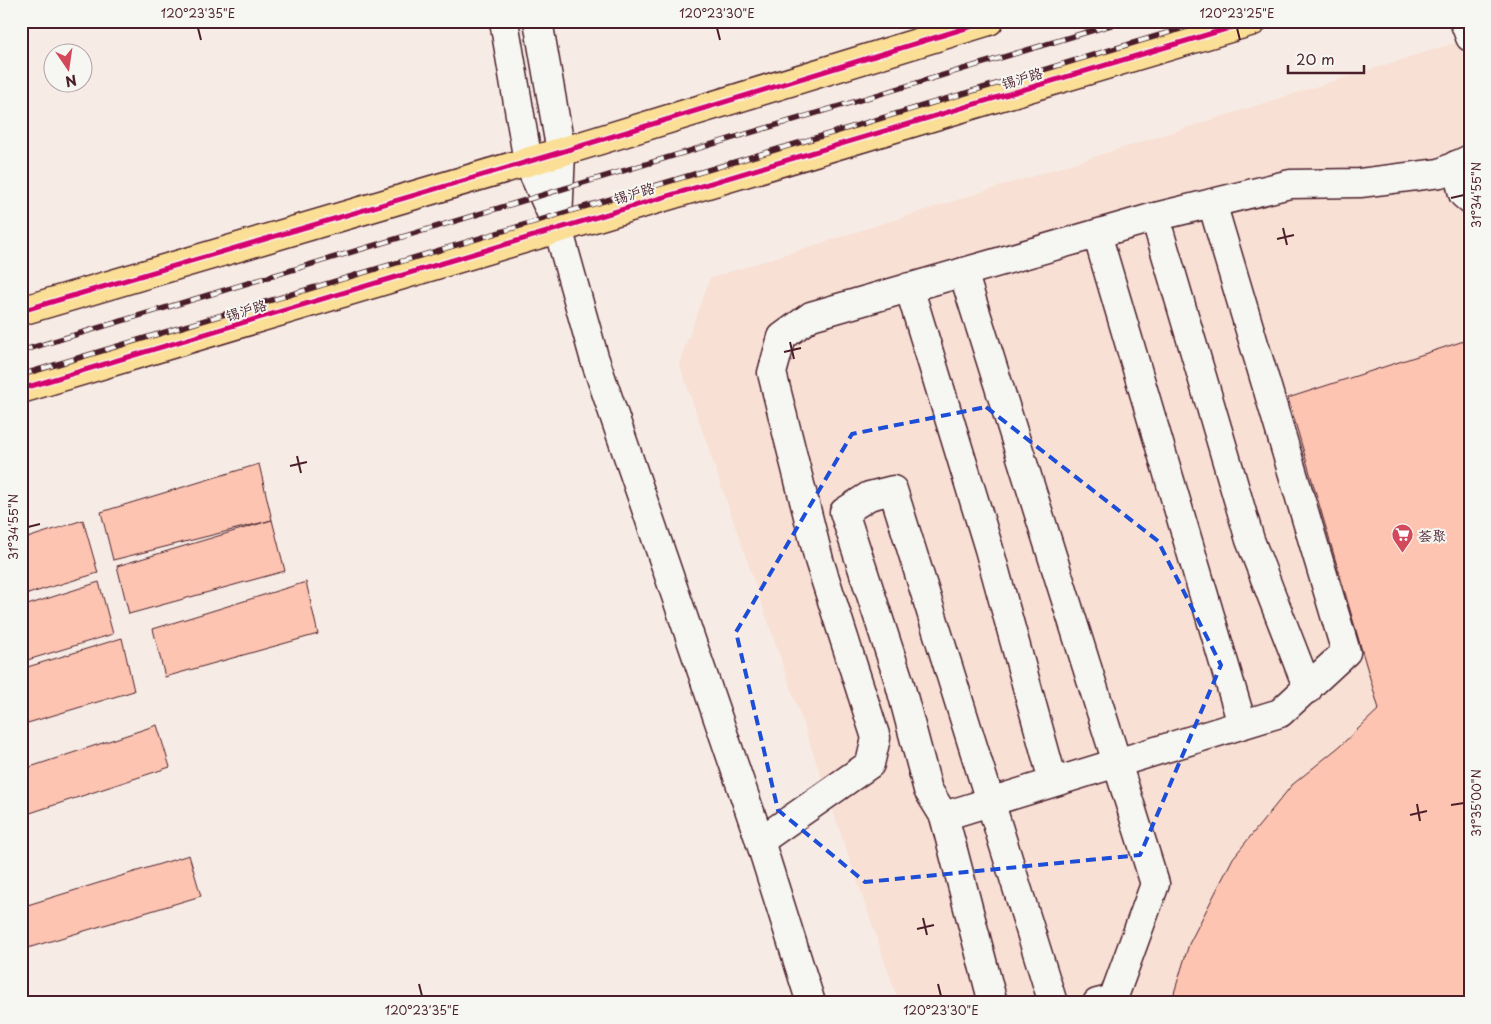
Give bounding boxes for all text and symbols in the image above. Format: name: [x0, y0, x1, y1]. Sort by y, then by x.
text: 120°23'35"E: [161, 4, 235, 22]
text: 120°23'30"E: [679, 4, 755, 22]
text: 120°23'25"E: [1199, 4, 1275, 22]
north arrow: [42, 42, 92, 92]
scale bar: [1288, 42, 1365, 74]
text: 20 m: [1296, 47, 1335, 70]
street label: 锡沪路: [999, 62, 1045, 94]
text: N: [63, 70, 79, 93]
text: 31°34'55"N: [1467, 162, 1485, 228]
street label: 锡沪路: [611, 177, 657, 209]
street label: 锡沪路: [223, 294, 269, 326]
text: 31°34'55"N: [4, 494, 22, 560]
supermarket icon: 荟聚: [1390, 523, 1414, 554]
place label: 荟聚: [1418, 525, 1446, 546]
text: 31°35'00"N: [1467, 769, 1485, 837]
text: 120°23'35"E: [385, 1001, 459, 1019]
text: 120°23'30"E: [903, 1001, 979, 1019]

